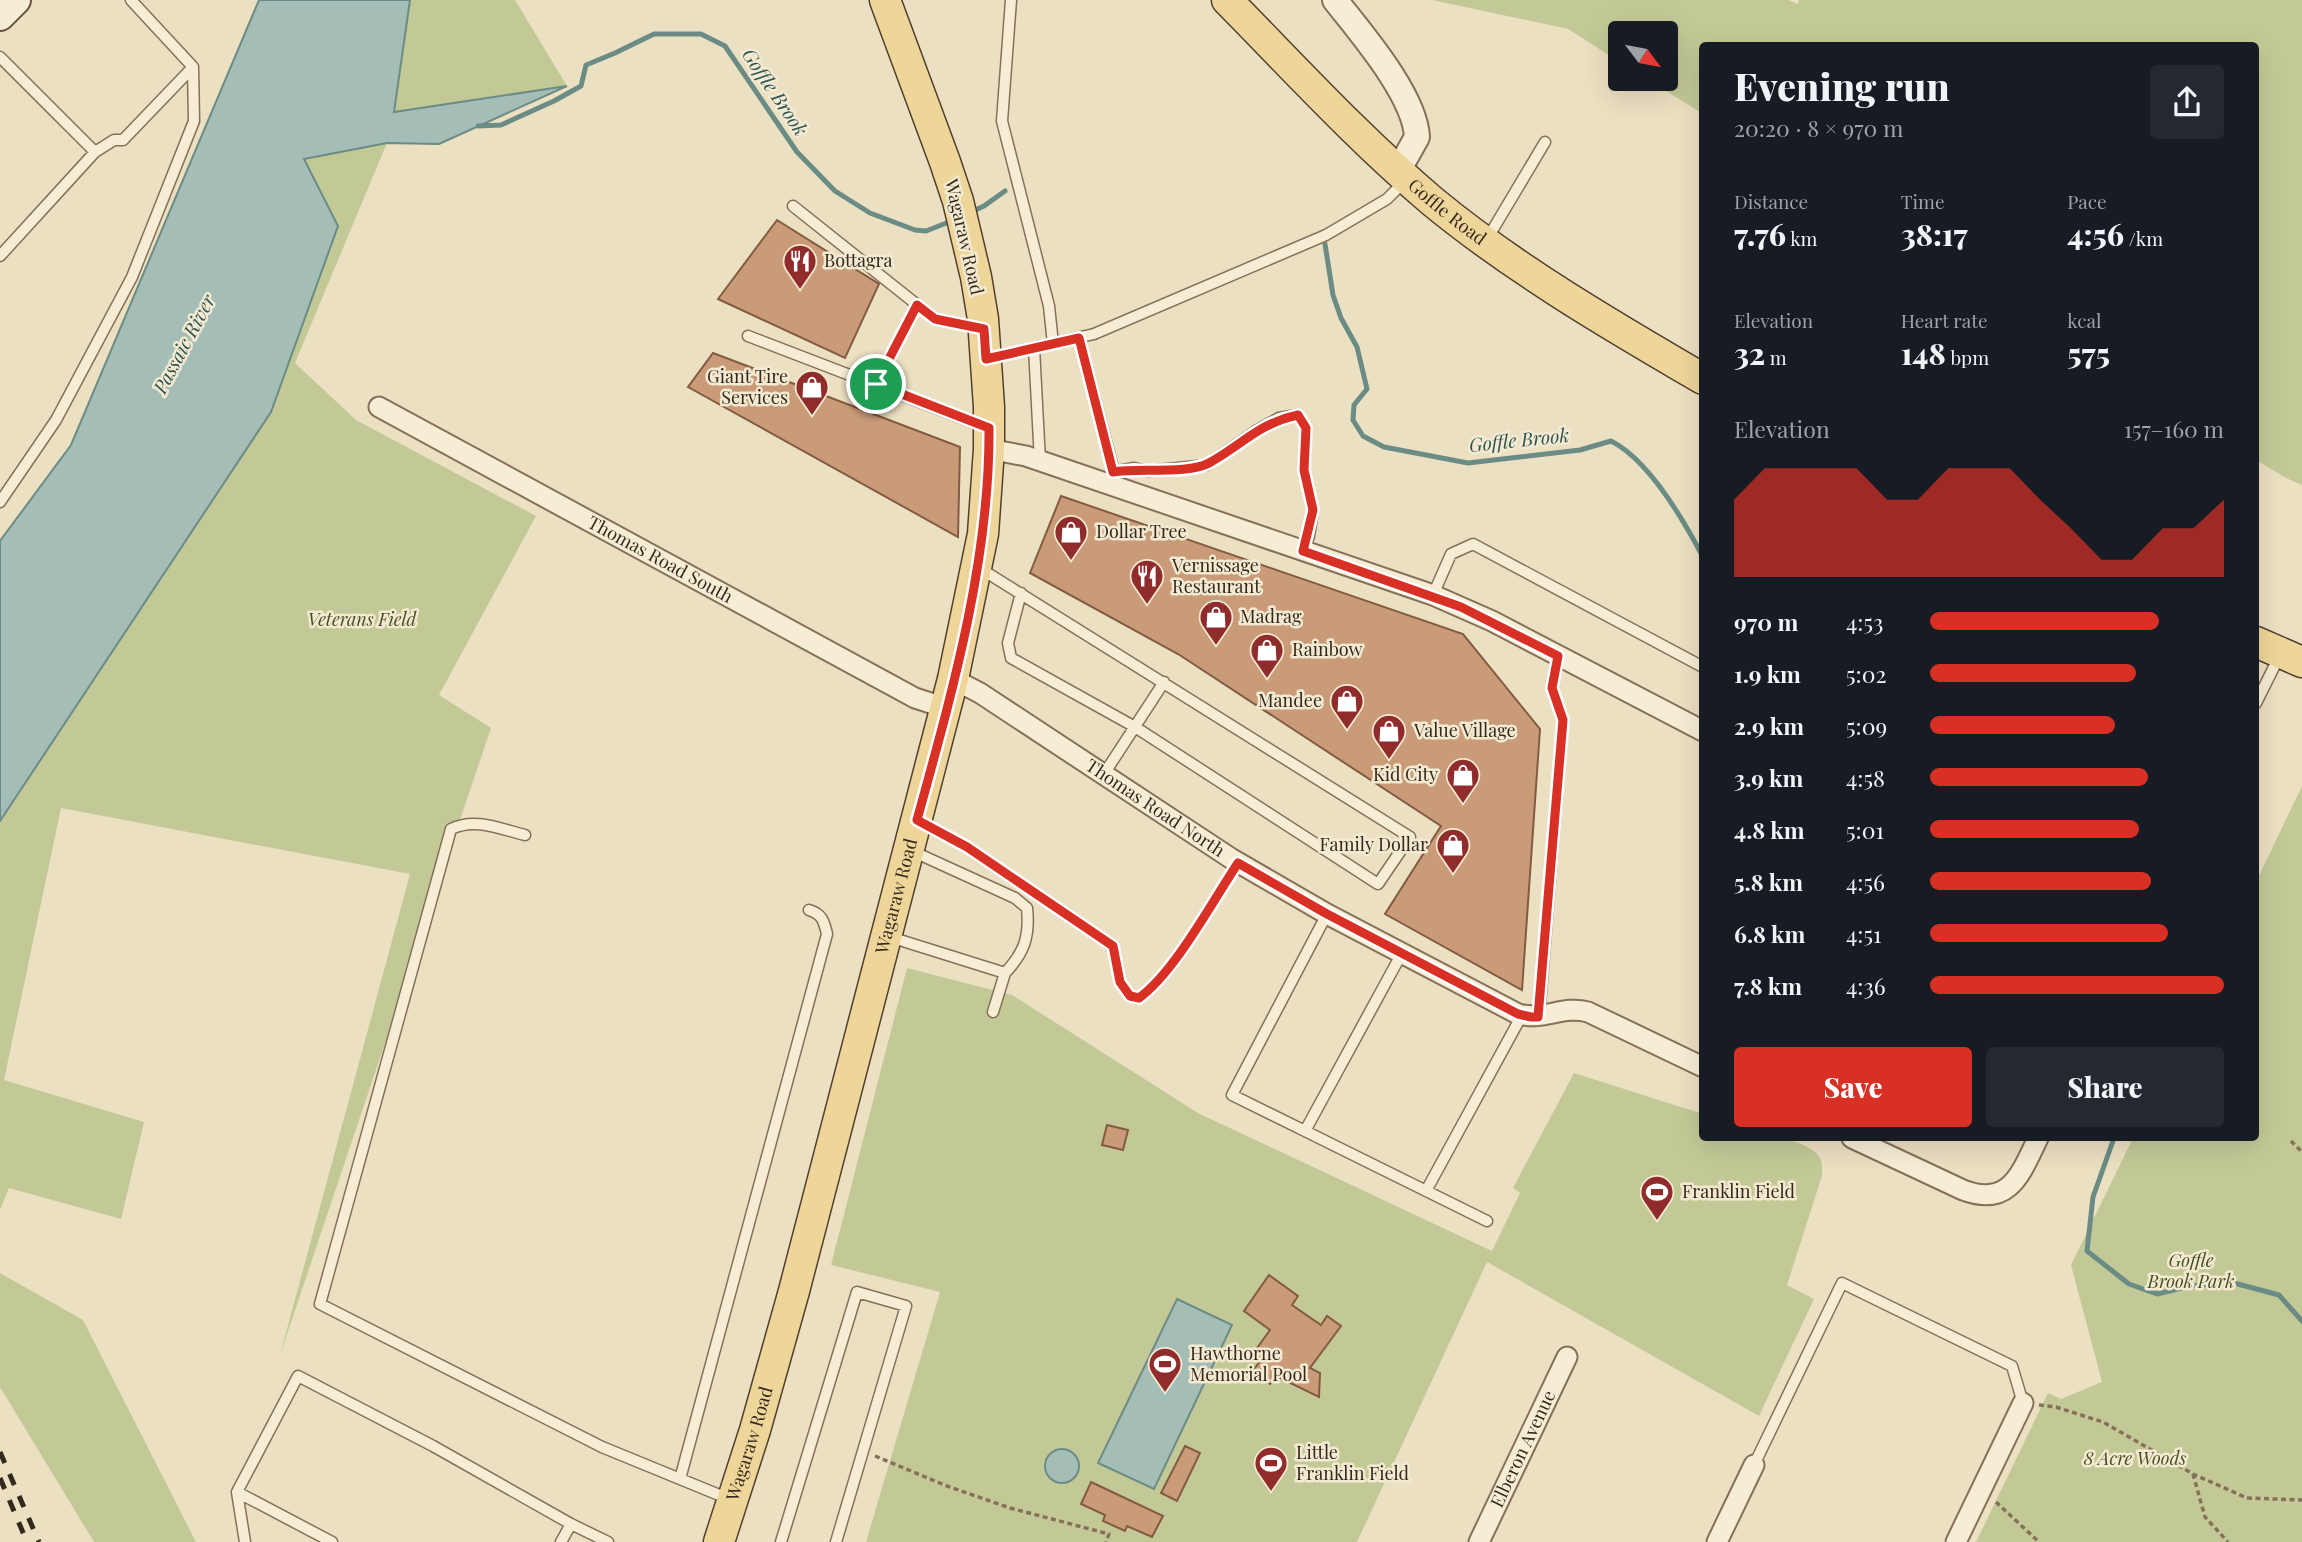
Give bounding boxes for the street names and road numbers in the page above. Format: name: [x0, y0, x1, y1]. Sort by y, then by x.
street label: Goffle Road: [1403, 173, 1492, 250]
street label: Wagaraw Road: [940, 175, 990, 298]
street label: Thomas Road South: [584, 510, 738, 608]
street label: Thomas Road North: [1081, 753, 1230, 862]
street label: Wagaraw Road: [869, 835, 922, 957]
street label: Wagaraw Road: [720, 1383, 778, 1505]
street label: Elberon Avenue: [1484, 1386, 1560, 1511]

